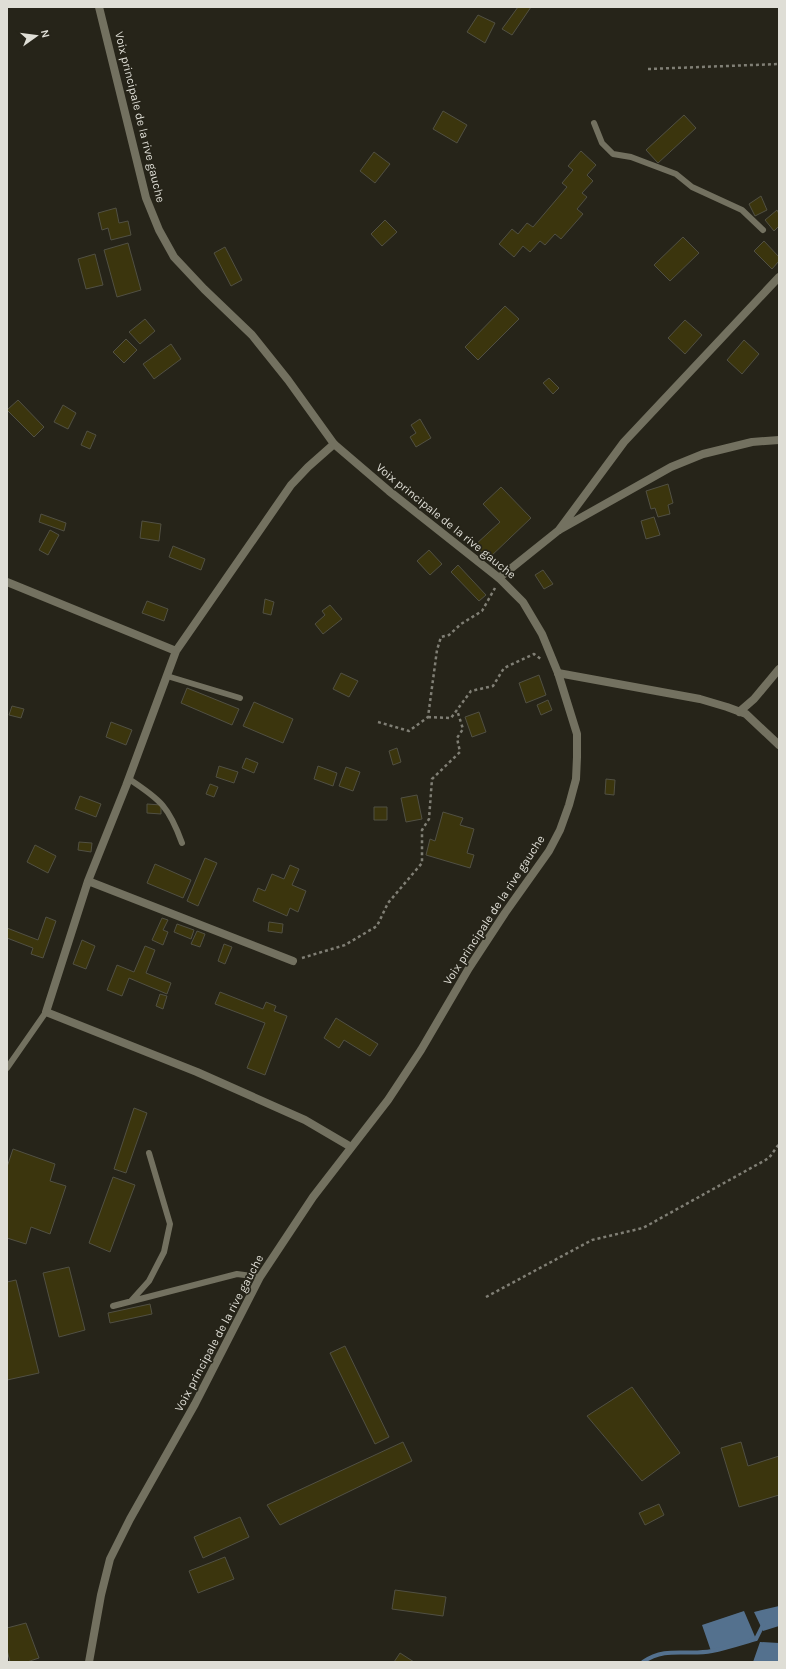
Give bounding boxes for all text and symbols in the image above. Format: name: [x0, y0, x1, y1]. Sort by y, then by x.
north arrow: [16, 16, 56, 56]
text: N: [38, 28, 52, 39]
street label: Voix principale de la rive gauche: [112, 30, 168, 204]
street label: Voix principale de la rive gauche: [373, 460, 519, 582]
street label: Voix principale de la rive gauche: [440, 833, 548, 987]
street label: Voix principale de la rive gauche: [172, 1252, 266, 1414]

